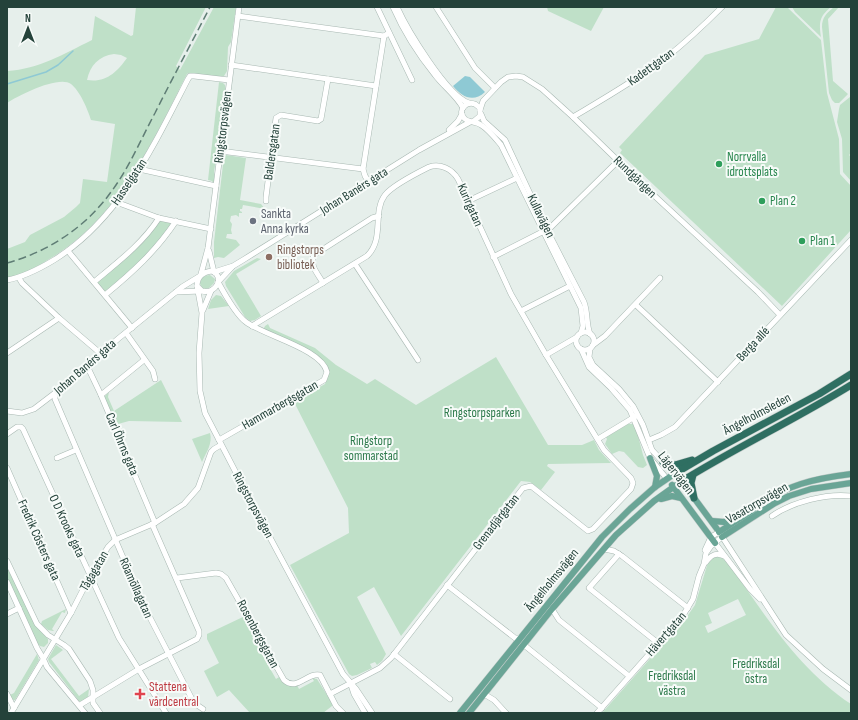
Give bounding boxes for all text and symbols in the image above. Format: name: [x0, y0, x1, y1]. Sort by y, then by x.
north arrow: [8, 8, 48, 48]
text: N: [25, 12, 31, 25]
street label: Kadettgatan: [625, 45, 677, 89]
street label: Ringstorpsvägen: [211, 90, 235, 164]
street label: Baldersgatan: [260, 123, 284, 181]
place label: Norrvalla idrottsplats: [727, 149, 778, 180]
street label: Rundgången: [610, 153, 660, 201]
street label: Hasselgatan: [108, 156, 150, 208]
marker: Norrvalla idrottsplats: [714, 159, 724, 169]
street label: Johan Banérs gata: [316, 164, 391, 219]
street label: Kurirgatan: [454, 181, 486, 229]
street label: Kullavägen: [524, 192, 558, 240]
place label: Plan 2: [770, 193, 796, 209]
marker: Plan 2: [757, 196, 767, 206]
place label: Sankta Anna kyrka: [260, 206, 309, 237]
marker: Sankta Anna kyrka: [248, 216, 258, 226]
place label: Plan 1: [810, 233, 836, 249]
marker: Plan 1: [797, 236, 807, 246]
place label: Ringstorps bibliotek: [277, 242, 324, 273]
marker: Ringstorps bibliotek: [264, 252, 274, 262]
street label: Berga allé: [733, 323, 773, 365]
street label: Johan Banérs gata: [50, 336, 119, 399]
street label: Hammarbergsgatan: [239, 377, 321, 433]
street label: Ängelholmsleden: [720, 389, 794, 439]
park label: Ringstorpsparken: [444, 405, 520, 421]
street label: Carl Öhrns gata: [102, 410, 143, 478]
park label: Ringstorp sommarstad: [344, 433, 398, 464]
street label: Lägervägen: [654, 448, 698, 498]
street label: Ringstorpsvägen: [229, 469, 277, 541]
street label: Vasatorpsvägen: [723, 479, 791, 527]
street label: Grenadjärgatan: [469, 491, 523, 553]
street label: O D Krooks gata: [45, 492, 89, 560]
street label: Fredrik Cösters gata: [14, 497, 64, 583]
street label: Ängelholmsvägen: [521, 545, 582, 615]
street label: Tågagatan: [76, 548, 112, 594]
street label: Röamöllagatan: [116, 555, 156, 621]
street label: Rosenbergsgatan: [233, 597, 283, 671]
street label: Hävertgatan: [642, 608, 690, 660]
park label: Fredriksdal östra: [732, 656, 780, 687]
park label: Fredriksdal västra: [648, 668, 696, 699]
place label: Stattena vårdcentral: [149, 679, 199, 710]
marker: Stattena vårdcentral: [134, 688, 146, 700]

